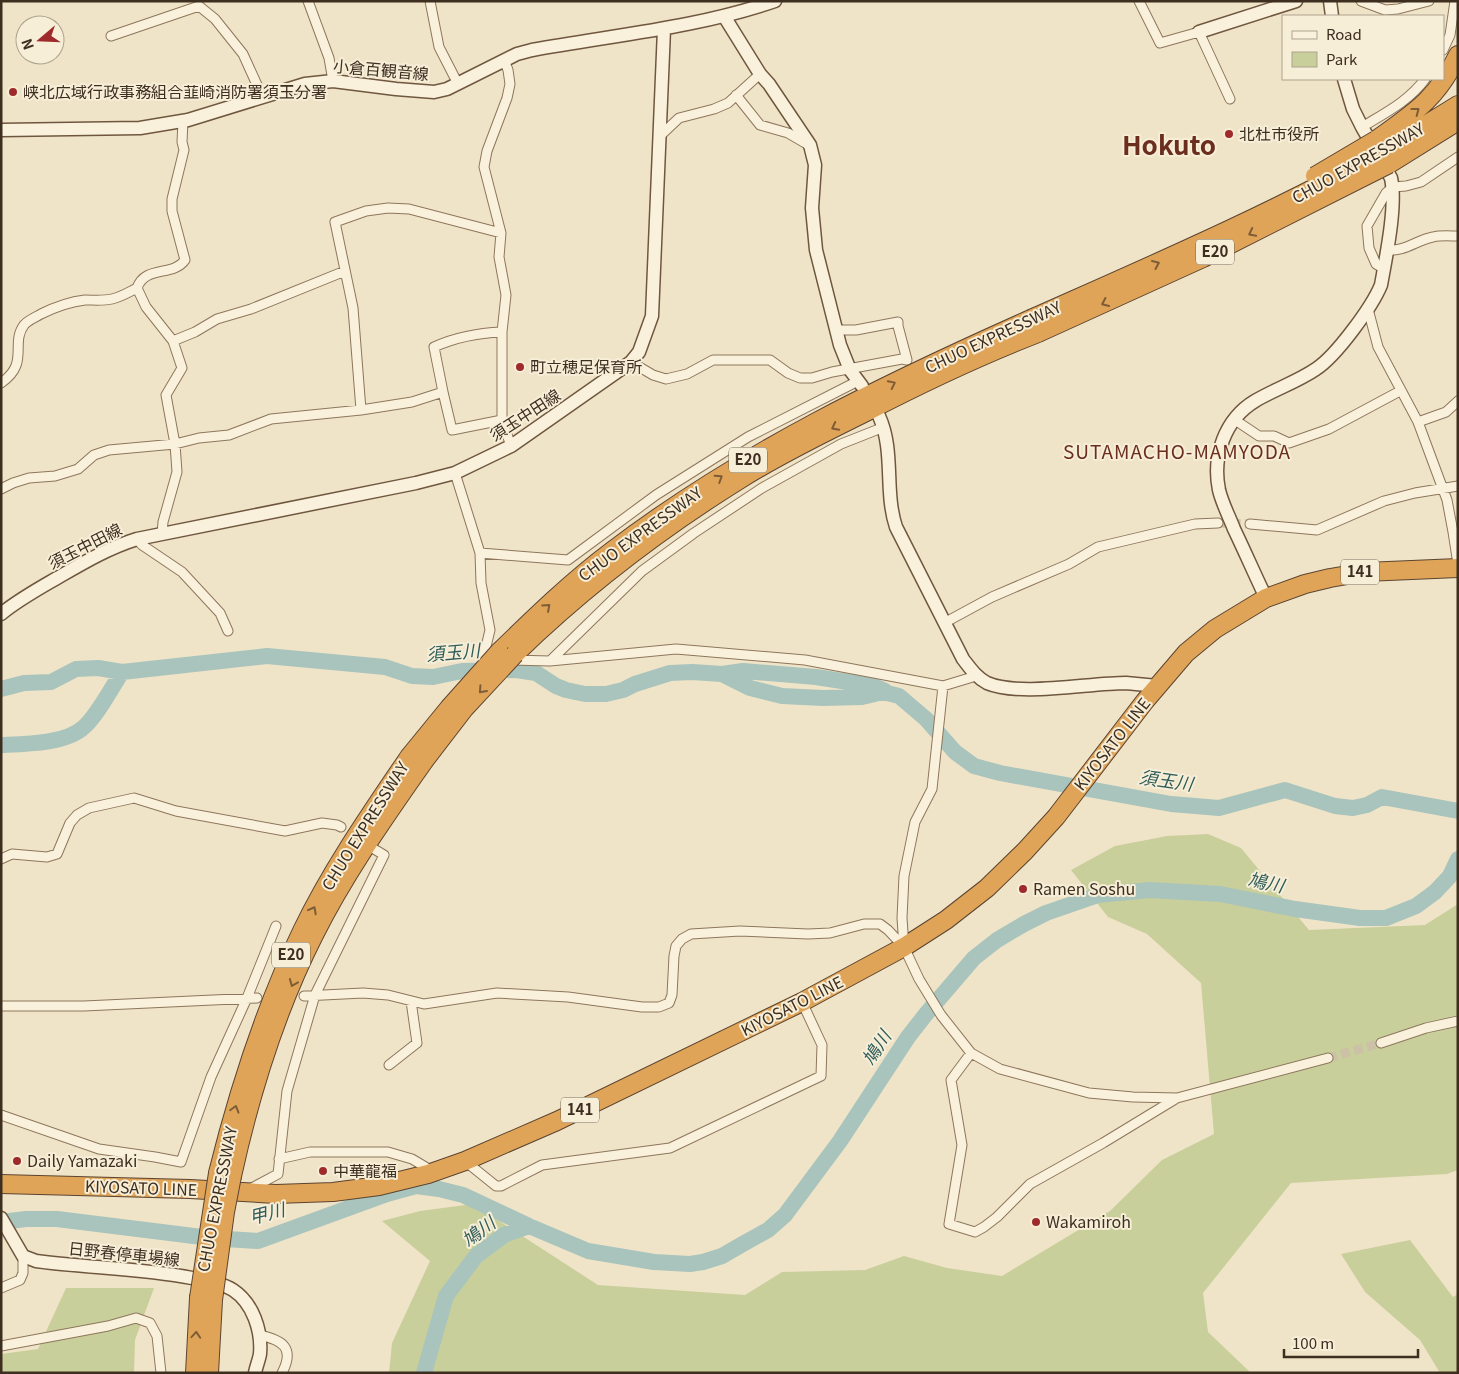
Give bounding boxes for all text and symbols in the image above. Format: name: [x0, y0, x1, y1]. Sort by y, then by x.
north arrow: [15, 15, 65, 65]
legend: [1282, 15, 1444, 80]
text: Road: [1326, 23, 1362, 44]
text: N: [16, 36, 38, 53]
text: Park: [1326, 48, 1358, 69]
street label: 小倉百観音線: [332, 53, 430, 85]
place label: 峡北広域行政事務組合韮崎消防署須玉分署: [23, 79, 327, 103]
marker: 峡北広域行政事務組合韮崎消防署須玉分署: [7, 86, 19, 98]
one-way arrow: [1410, 109, 1419, 117]
street label: CHUO EXPRESSWAY: [1287, 116, 1428, 208]
place label: 北杜市役所: [1239, 121, 1319, 145]
district label: Hokuto: [1122, 125, 1216, 162]
marker: 北杜市役所: [1223, 128, 1235, 140]
one-way arrow: [1248, 227, 1257, 238]
road number: E20: [1196, 240, 1234, 264]
one-way arrow: [1151, 259, 1160, 270]
street label: CHUO EXPRESSWAY: [920, 294, 1065, 378]
one-way arrow: [1101, 296, 1110, 307]
place label: 町立穂足保育所: [530, 354, 642, 378]
marker: 町立穂足保育所: [514, 361, 526, 373]
one-way arrow: [887, 379, 896, 390]
street label: 須玉中田線: [484, 382, 565, 446]
one-way arrow: [832, 421, 841, 431]
district label: SUTAMACHO-MAMYODA: [1063, 437, 1291, 464]
road number: E20: [729, 448, 767, 472]
one-way arrow: [713, 474, 722, 484]
street label: CHUO EXPRESSWAY: [573, 480, 707, 586]
street label: 須玉中田線: [43, 516, 126, 574]
road number: 141: [1341, 560, 1379, 584]
one-way arrow: [542, 603, 551, 612]
water label: 須玉川: [425, 636, 483, 666]
one-way arrow: [479, 684, 488, 693]
street label: KIYOSATO LINE: [1067, 692, 1155, 795]
street label: CHUO EXPRESSWAY: [315, 756, 414, 895]
water label: 須玉川: [1138, 762, 1197, 796]
water label: 鳩川: [1246, 865, 1289, 898]
place label: Ramen Soshu: [1033, 876, 1135, 900]
marker: Ramen Soshu: [1017, 883, 1029, 895]
one-way arrow: [307, 906, 317, 915]
road number: E20: [272, 942, 310, 968]
street label: KIYOSATO LINE: [736, 969, 847, 1041]
one-way arrow: [289, 978, 299, 987]
water label: 鳩川: [855, 1023, 897, 1069]
road number: 141: [561, 1098, 599, 1122]
one-way arrow: [229, 1105, 240, 1114]
street label: CHUO EXPRESSWAY: [190, 1123, 242, 1274]
place label: Daily Yamazaki: [27, 1148, 137, 1172]
marker: Daily Yamazaki: [11, 1155, 23, 1167]
place label: 中華龍福: [333, 1158, 397, 1182]
marker: 中華龍福: [317, 1165, 329, 1177]
street label: KIYOSATO LINE: [84, 1173, 198, 1201]
water label: 甲川: [246, 1195, 289, 1229]
water label: 鳩川: [456, 1208, 502, 1252]
place label: Wakamiroh: [1046, 1209, 1131, 1233]
marker: Wakamiroh: [1030, 1216, 1042, 1228]
street label: 日野春停車場線: [67, 1235, 181, 1271]
scale bar: [1284, 1326, 1418, 1358]
one-way arrow: [191, 1331, 202, 1339]
text: 100 m: [1292, 1332, 1334, 1353]

